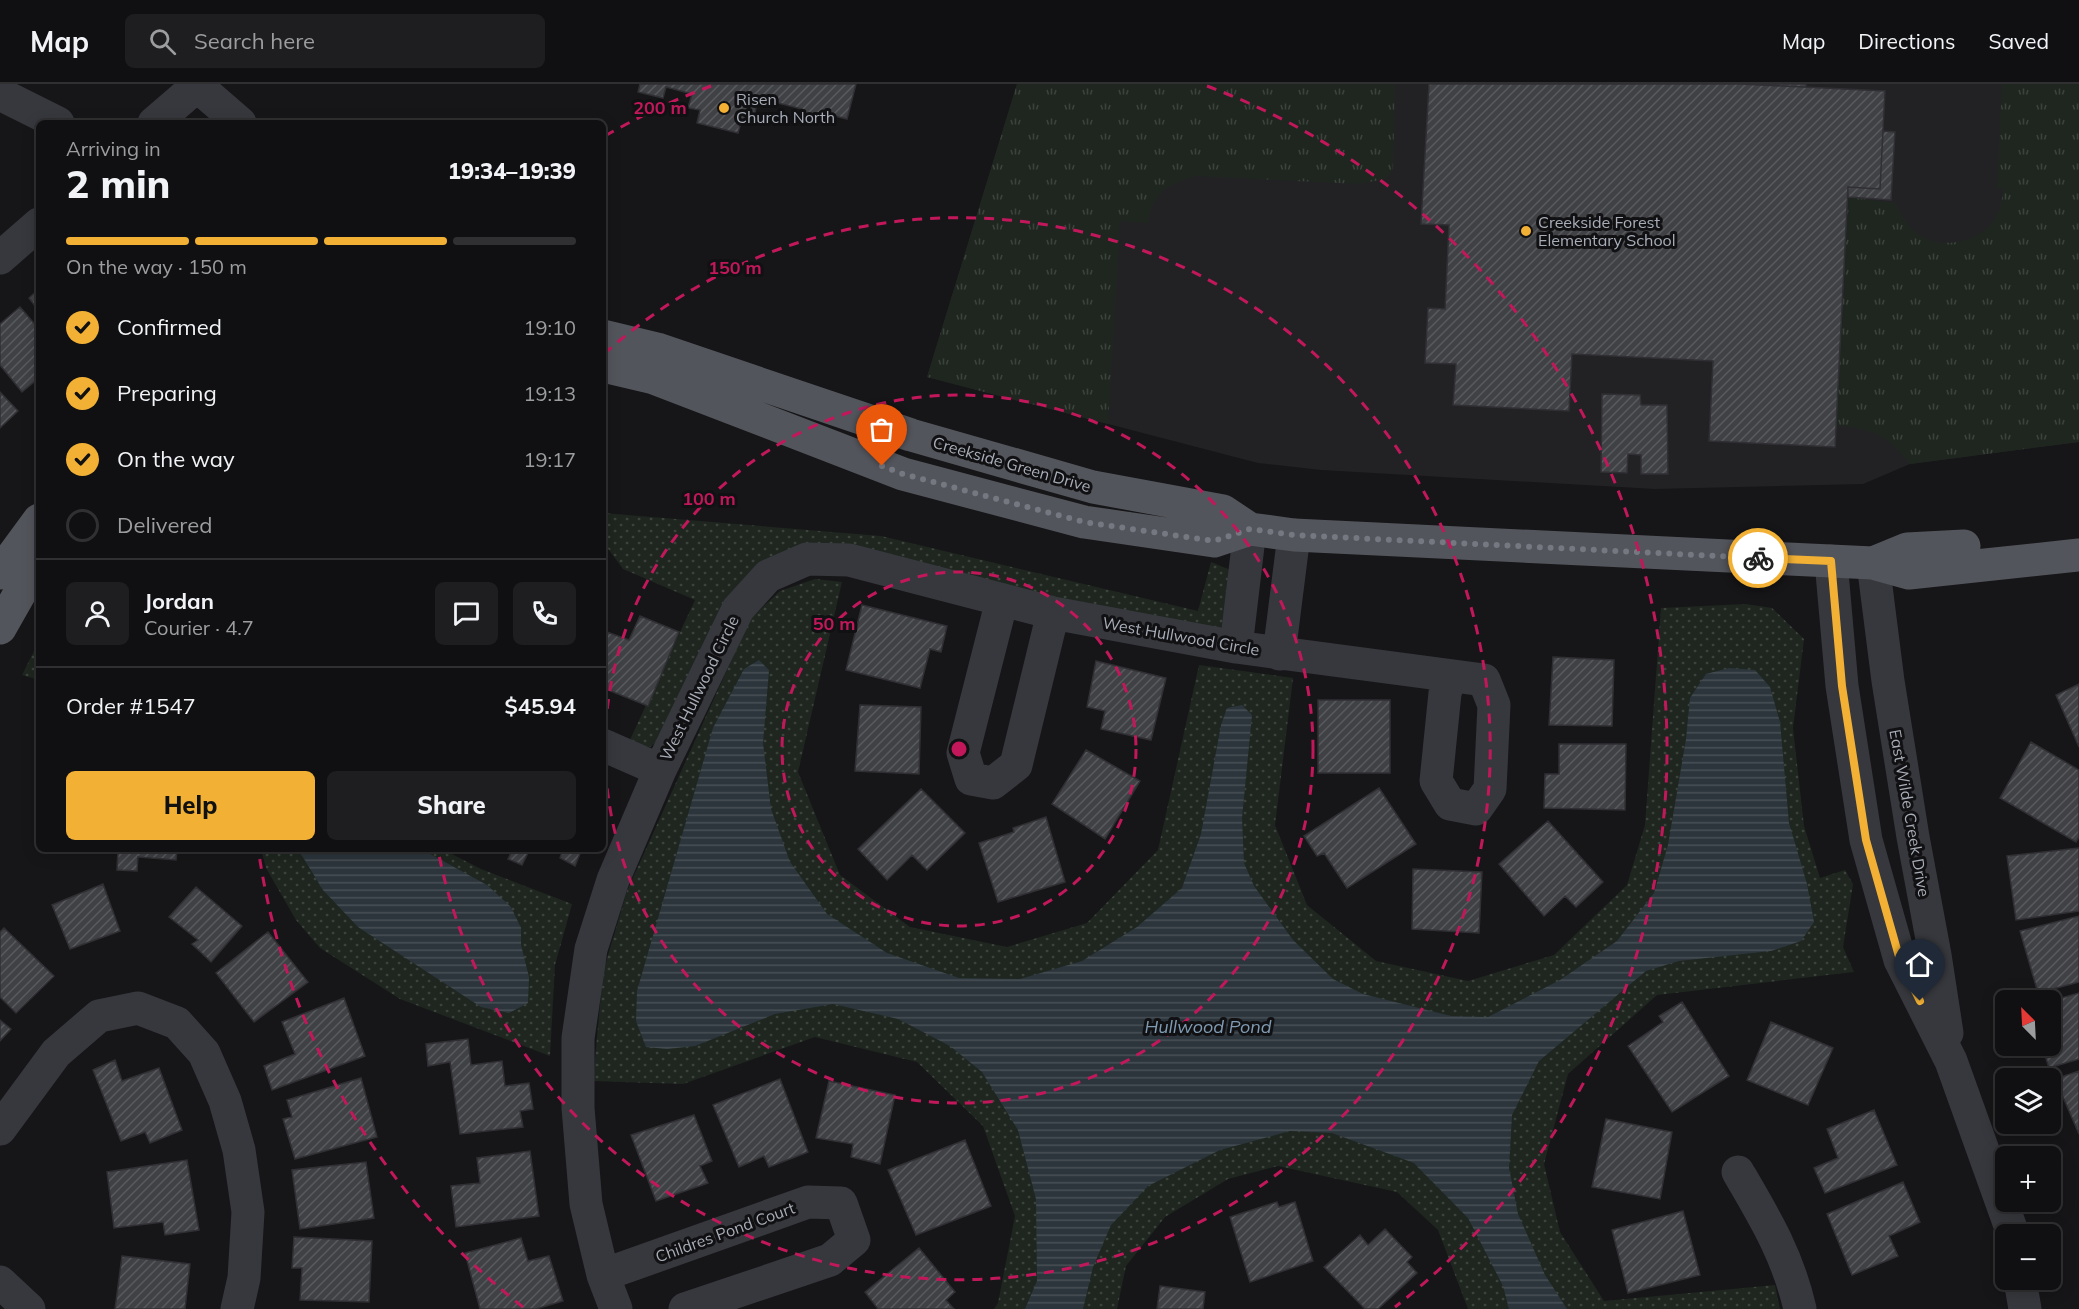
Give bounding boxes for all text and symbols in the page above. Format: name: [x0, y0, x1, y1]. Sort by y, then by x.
search box: [125, 14, 545, 68]
text: Map: [30, 24, 89, 59]
icon: search: [146, 25, 179, 58]
text: Search here: [194, 27, 315, 55]
text: Map: [1782, 28, 1825, 54]
text: Directions: [1858, 28, 1955, 54]
text: Saved: [1988, 28, 2049, 54]
place label: Risen Church North: [736, 89, 835, 127]
text: 200 m: [633, 96, 687, 119]
marker: Risen Church North: [717, 101, 731, 115]
text: Arriving in: [66, 136, 161, 161]
text: 19:34–19:39: [448, 157, 576, 185]
text: 2 min: [66, 159, 171, 208]
place label: Creekside Forest Elementary School: [1538, 212, 1676, 250]
marker: Creekside Forest Elementary School: [1519, 224, 1533, 238]
text: On the way · 150 m: [66, 254, 247, 279]
text: 150 m: [708, 256, 762, 279]
icon: check: [66, 311, 99, 344]
text: Confirmed: [117, 313, 222, 341]
text: 19:10: [523, 315, 576, 340]
icon: check: [66, 377, 99, 410]
text: Preparing: [117, 379, 217, 407]
text: 19:13: [523, 381, 576, 406]
pin: [856, 404, 907, 466]
icon: bag: [865, 413, 898, 446]
street label: Creekside Green Drive: [931, 432, 1093, 496]
icon: check: [66, 443, 99, 476]
text: On the way: [117, 445, 235, 473]
text: 19:17: [523, 447, 576, 472]
text: 100 m: [682, 487, 736, 510]
text: Delivered: [117, 511, 212, 539]
courier: [1728, 528, 1788, 588]
icon: bike: [1742, 542, 1775, 575]
button: person: [66, 582, 129, 645]
button: chat: [435, 582, 498, 645]
button: phone: [513, 582, 576, 645]
text: Jordan: [144, 587, 214, 615]
street label: West Hullwood Circle: [655, 612, 743, 764]
text: 50 m: [813, 612, 855, 635]
street label: West Hullwood Circle: [1101, 612, 1261, 660]
text: Courier · 4.7: [144, 615, 254, 640]
text: Order #1547: [66, 692, 196, 720]
text: $45.94: [505, 692, 576, 720]
street label: East Wilde Creek Drive: [1885, 728, 1935, 898]
centre of rings: [949, 739, 969, 759]
button: Help: [66, 771, 315, 840]
button: Share: [327, 771, 576, 840]
pin: [1894, 939, 1945, 1001]
icon: home: [1903, 948, 1936, 981]
north arrow: [1995, 990, 2061, 1056]
map controls: [1995, 990, 2061, 1290]
water label: Hullwood Pond: [1144, 1015, 1272, 1038]
button: layers: [1995, 1068, 2061, 1134]
button: +: [1995, 1146, 2061, 1212]
street label: Childres Pond Court: [653, 1197, 798, 1267]
button: −: [1995, 1224, 2061, 1290]

